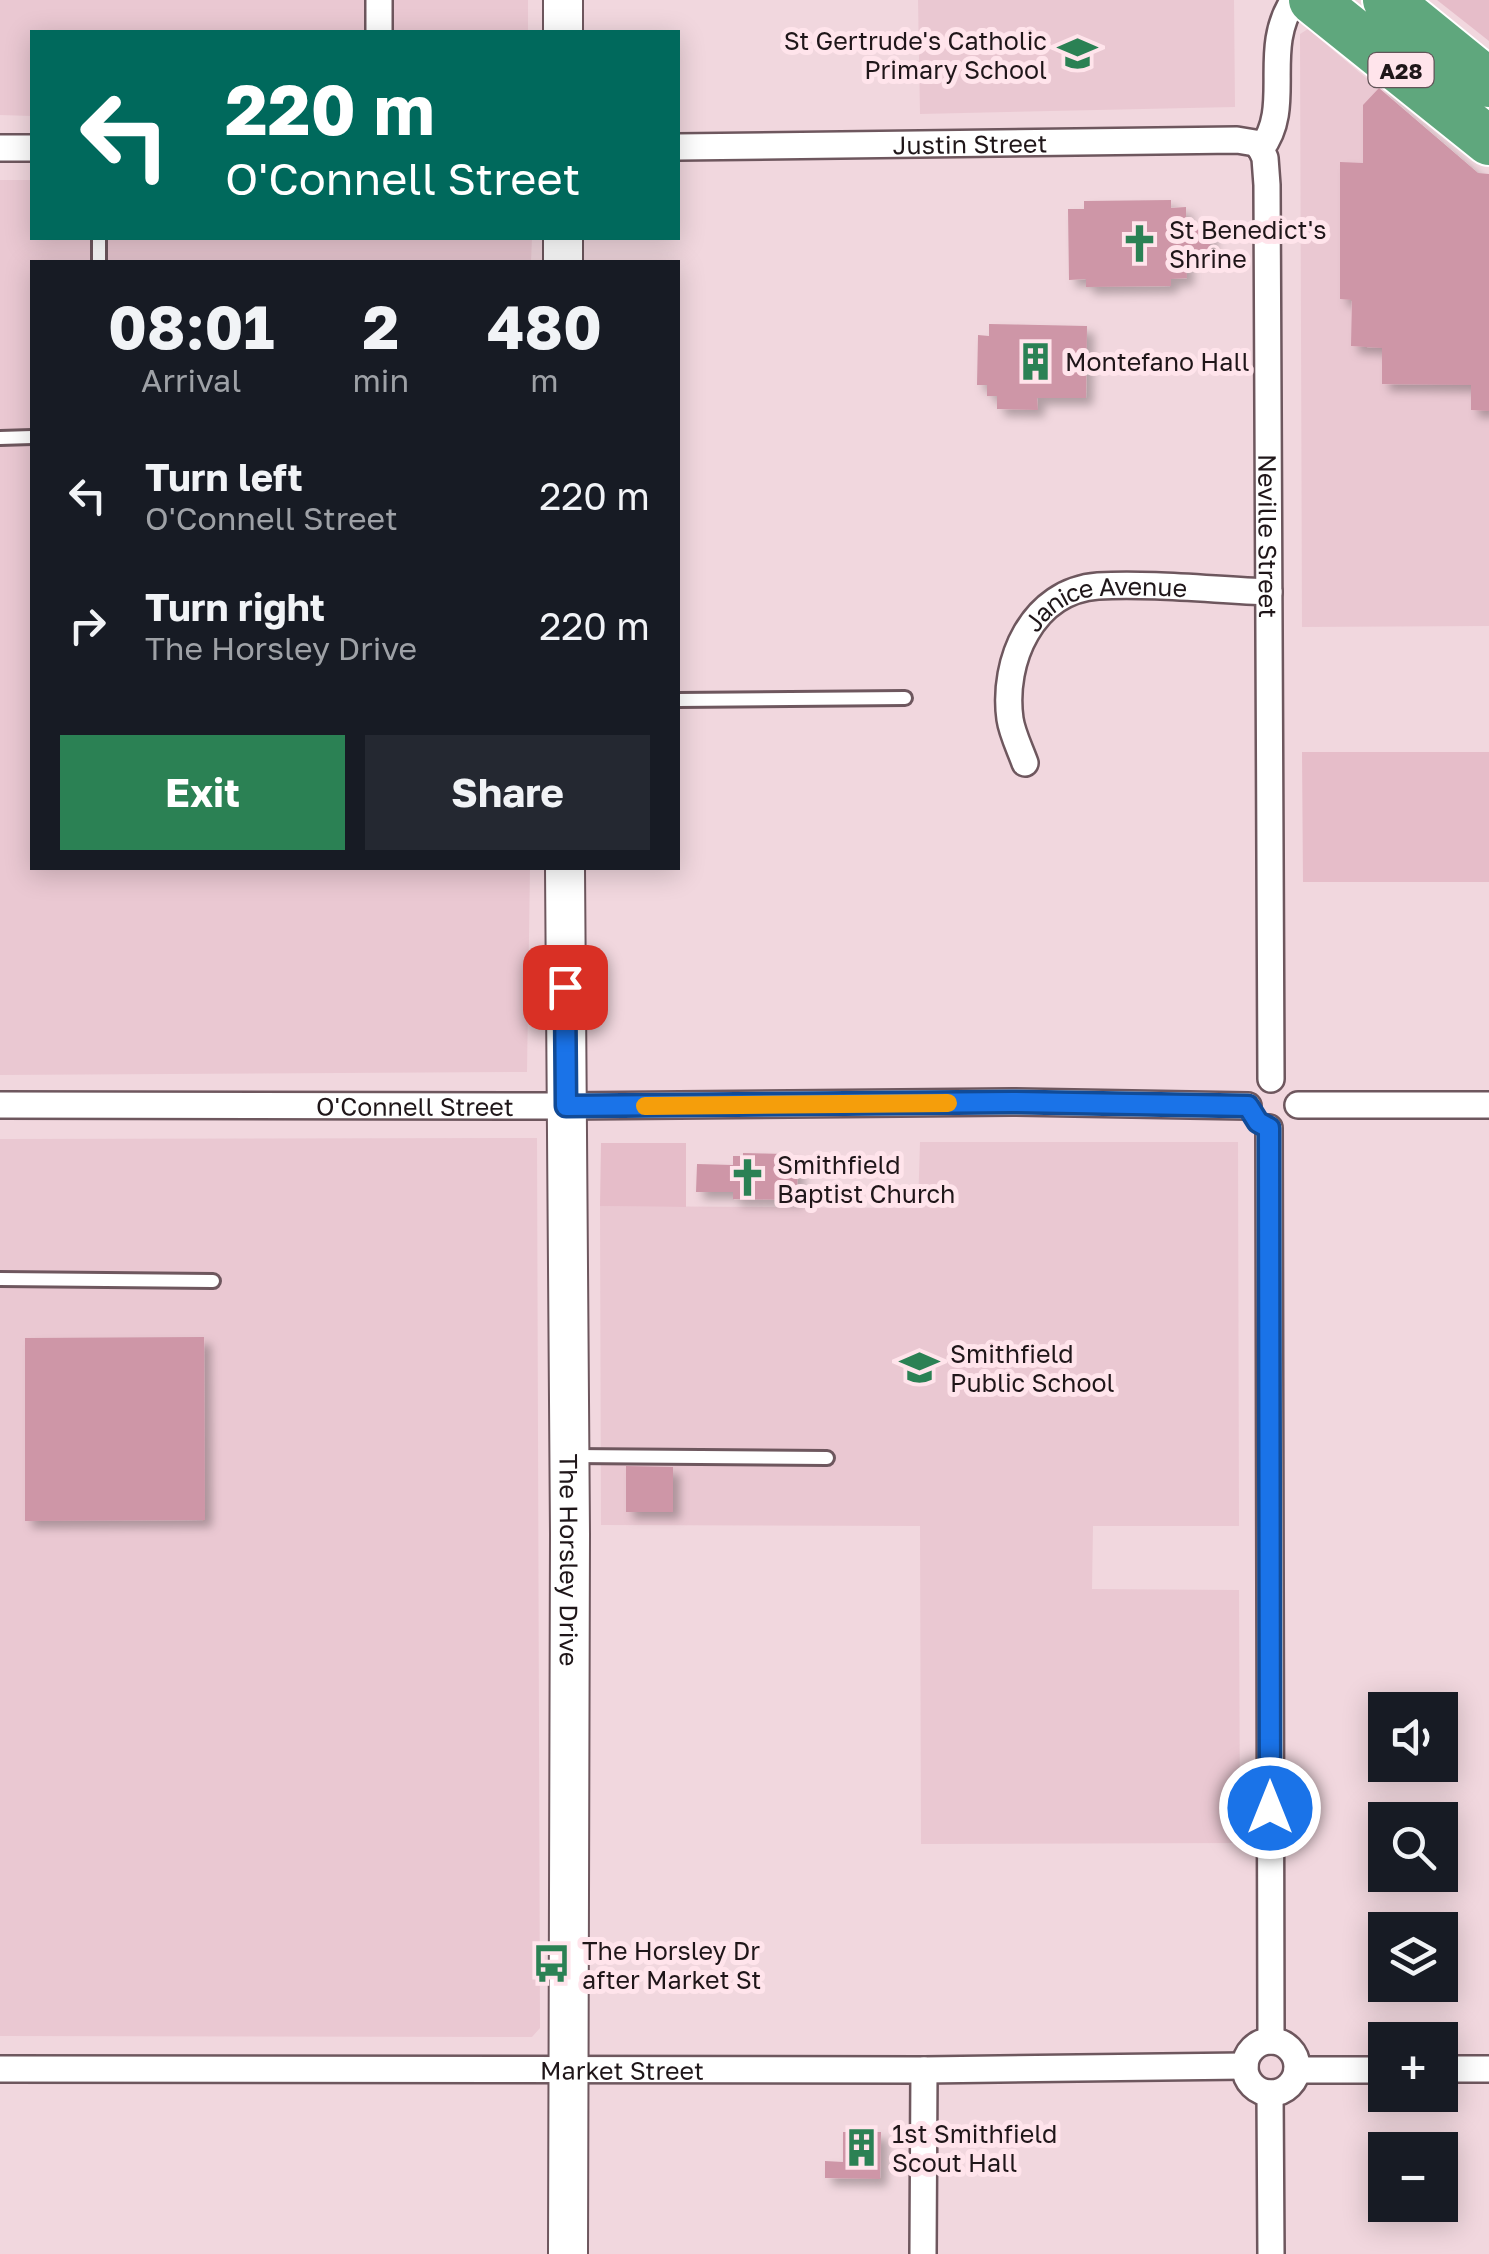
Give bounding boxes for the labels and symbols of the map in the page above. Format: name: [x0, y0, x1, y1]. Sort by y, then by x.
place label: St Gertrude's Catholic Primary School: [784, 25, 1047, 85]
school or university icon: St Gertrude's Catholic Primary School: [1056, 33, 1098, 75]
road number: A28: [1368, 53, 1434, 87]
street label: Justin Street: [892, 127, 1048, 160]
place label: St Benedict's Shrine: [1169, 214, 1327, 274]
church icon: St Benedict's Shrine: [1118, 222, 1160, 264]
building icon: Montefano Hall: [1014, 340, 1056, 382]
place label: Montefano Hall: [1065, 346, 1249, 377]
street label: Neville Street: [1253, 454, 1284, 618]
street label: Janice Avenue: [1017, 570, 1188, 637]
pin: [523, 945, 608, 1030]
street label: O'Connell Street: [316, 1090, 514, 1121]
place label: Smithfield Baptist Church: [777, 1149, 955, 1209]
church icon: Smithfield Baptist Church: [726, 1157, 768, 1199]
place label: Smithfield Public School: [950, 1338, 1114, 1398]
school or university icon: Smithfield Public School: [899, 1346, 941, 1388]
street label: The Horsley Drive: [554, 1453, 586, 1666]
position arrow: [1218, 1756, 1322, 1860]
place label: The Horsley Dr after Market St: [582, 1935, 761, 1995]
bus stop icon: The Horsley Dr after Market St: [531, 1943, 573, 1985]
street label: Market Street: [540, 2054, 704, 2085]
place label: 1st Smithfield Scout Hall: [892, 2118, 1057, 2178]
building icon: 1st Smithfield Scout Hall: [841, 2126, 883, 2168]

